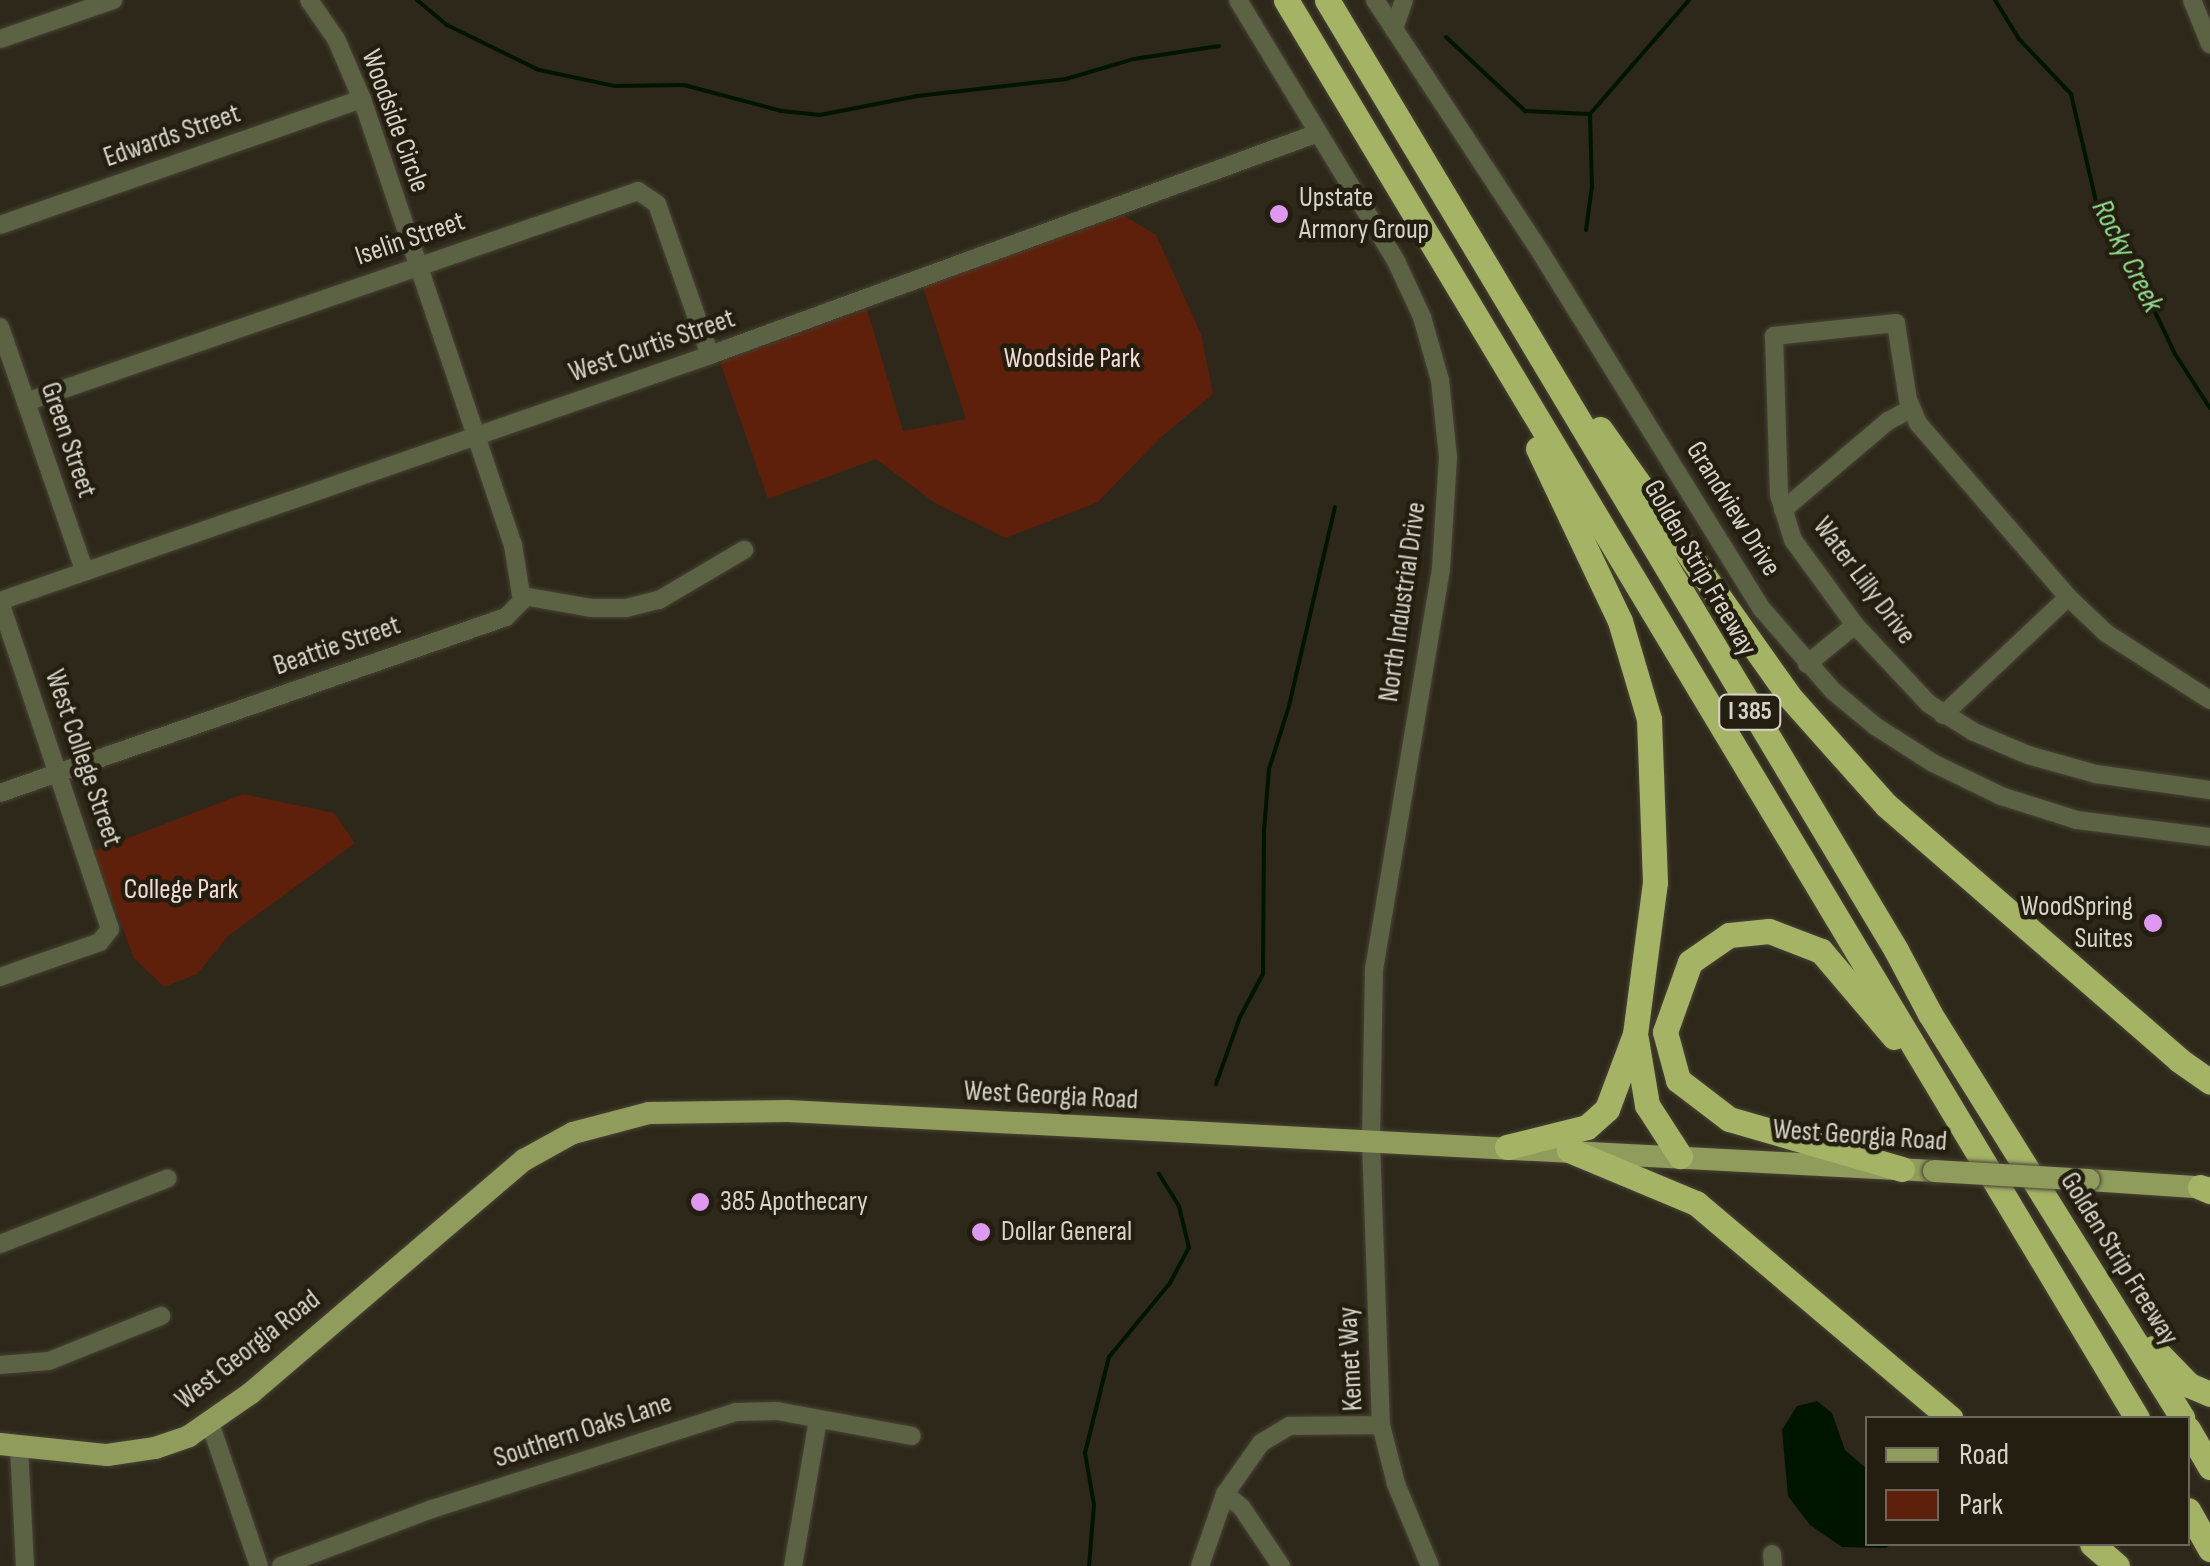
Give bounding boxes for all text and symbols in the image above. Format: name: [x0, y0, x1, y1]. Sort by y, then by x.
street label: Woodside Circle: [354, 45, 436, 197]
street label: Edwards Street: [99, 97, 245, 175]
place label: Upstate Armory Group: [1299, 181, 1429, 247]
water label: Rocky Creek: [2083, 194, 2171, 318]
marker: Upstate Armory Group: [1268, 203, 1290, 225]
street label: Iselin Street: [351, 205, 469, 273]
street label: West Curtis Street: [565, 302, 739, 390]
park label: Woodside Park: [1004, 342, 1140, 376]
street label: Green Street: [33, 378, 103, 502]
street label: Grandview Drive: [1678, 436, 1788, 582]
street label: Golden Strip Freeway: [1636, 474, 1764, 662]
street label: North Industrial Drive: [1372, 500, 1434, 704]
street label: Water Lilly Drive: [1805, 511, 1923, 651]
street label: Beattie Street: [269, 609, 405, 683]
street label: West College Street: [37, 665, 129, 851]
road number: I 385: [1718, 692, 1782, 732]
park label: College Park: [124, 873, 238, 907]
place label: WoodSpring Suites: [2020, 890, 2133, 956]
marker: WoodSpring Suites: [2142, 912, 2164, 934]
street label: West Georgia Road: [963, 1075, 1139, 1117]
street label: West Georgia Road: [1772, 1113, 1948, 1159]
street label: Golden Strip Freeway: [2052, 1166, 2186, 1352]
place label: 385 Apothecary: [720, 1185, 868, 1219]
marker: 385 Apothecary: [689, 1191, 711, 1213]
place label: Dollar General: [1001, 1215, 1132, 1249]
marker: Dollar General: [970, 1221, 992, 1243]
street label: West Georgia Road: [169, 1283, 327, 1417]
street label: Kemet Way: [1331, 1306, 1371, 1412]
street label: Southern Oaks Lane: [490, 1386, 676, 1476]
legend: [1865, 1416, 2190, 1546]
text: Road: [1959, 1437, 2009, 1473]
text: Park: [1959, 1487, 2003, 1523]

